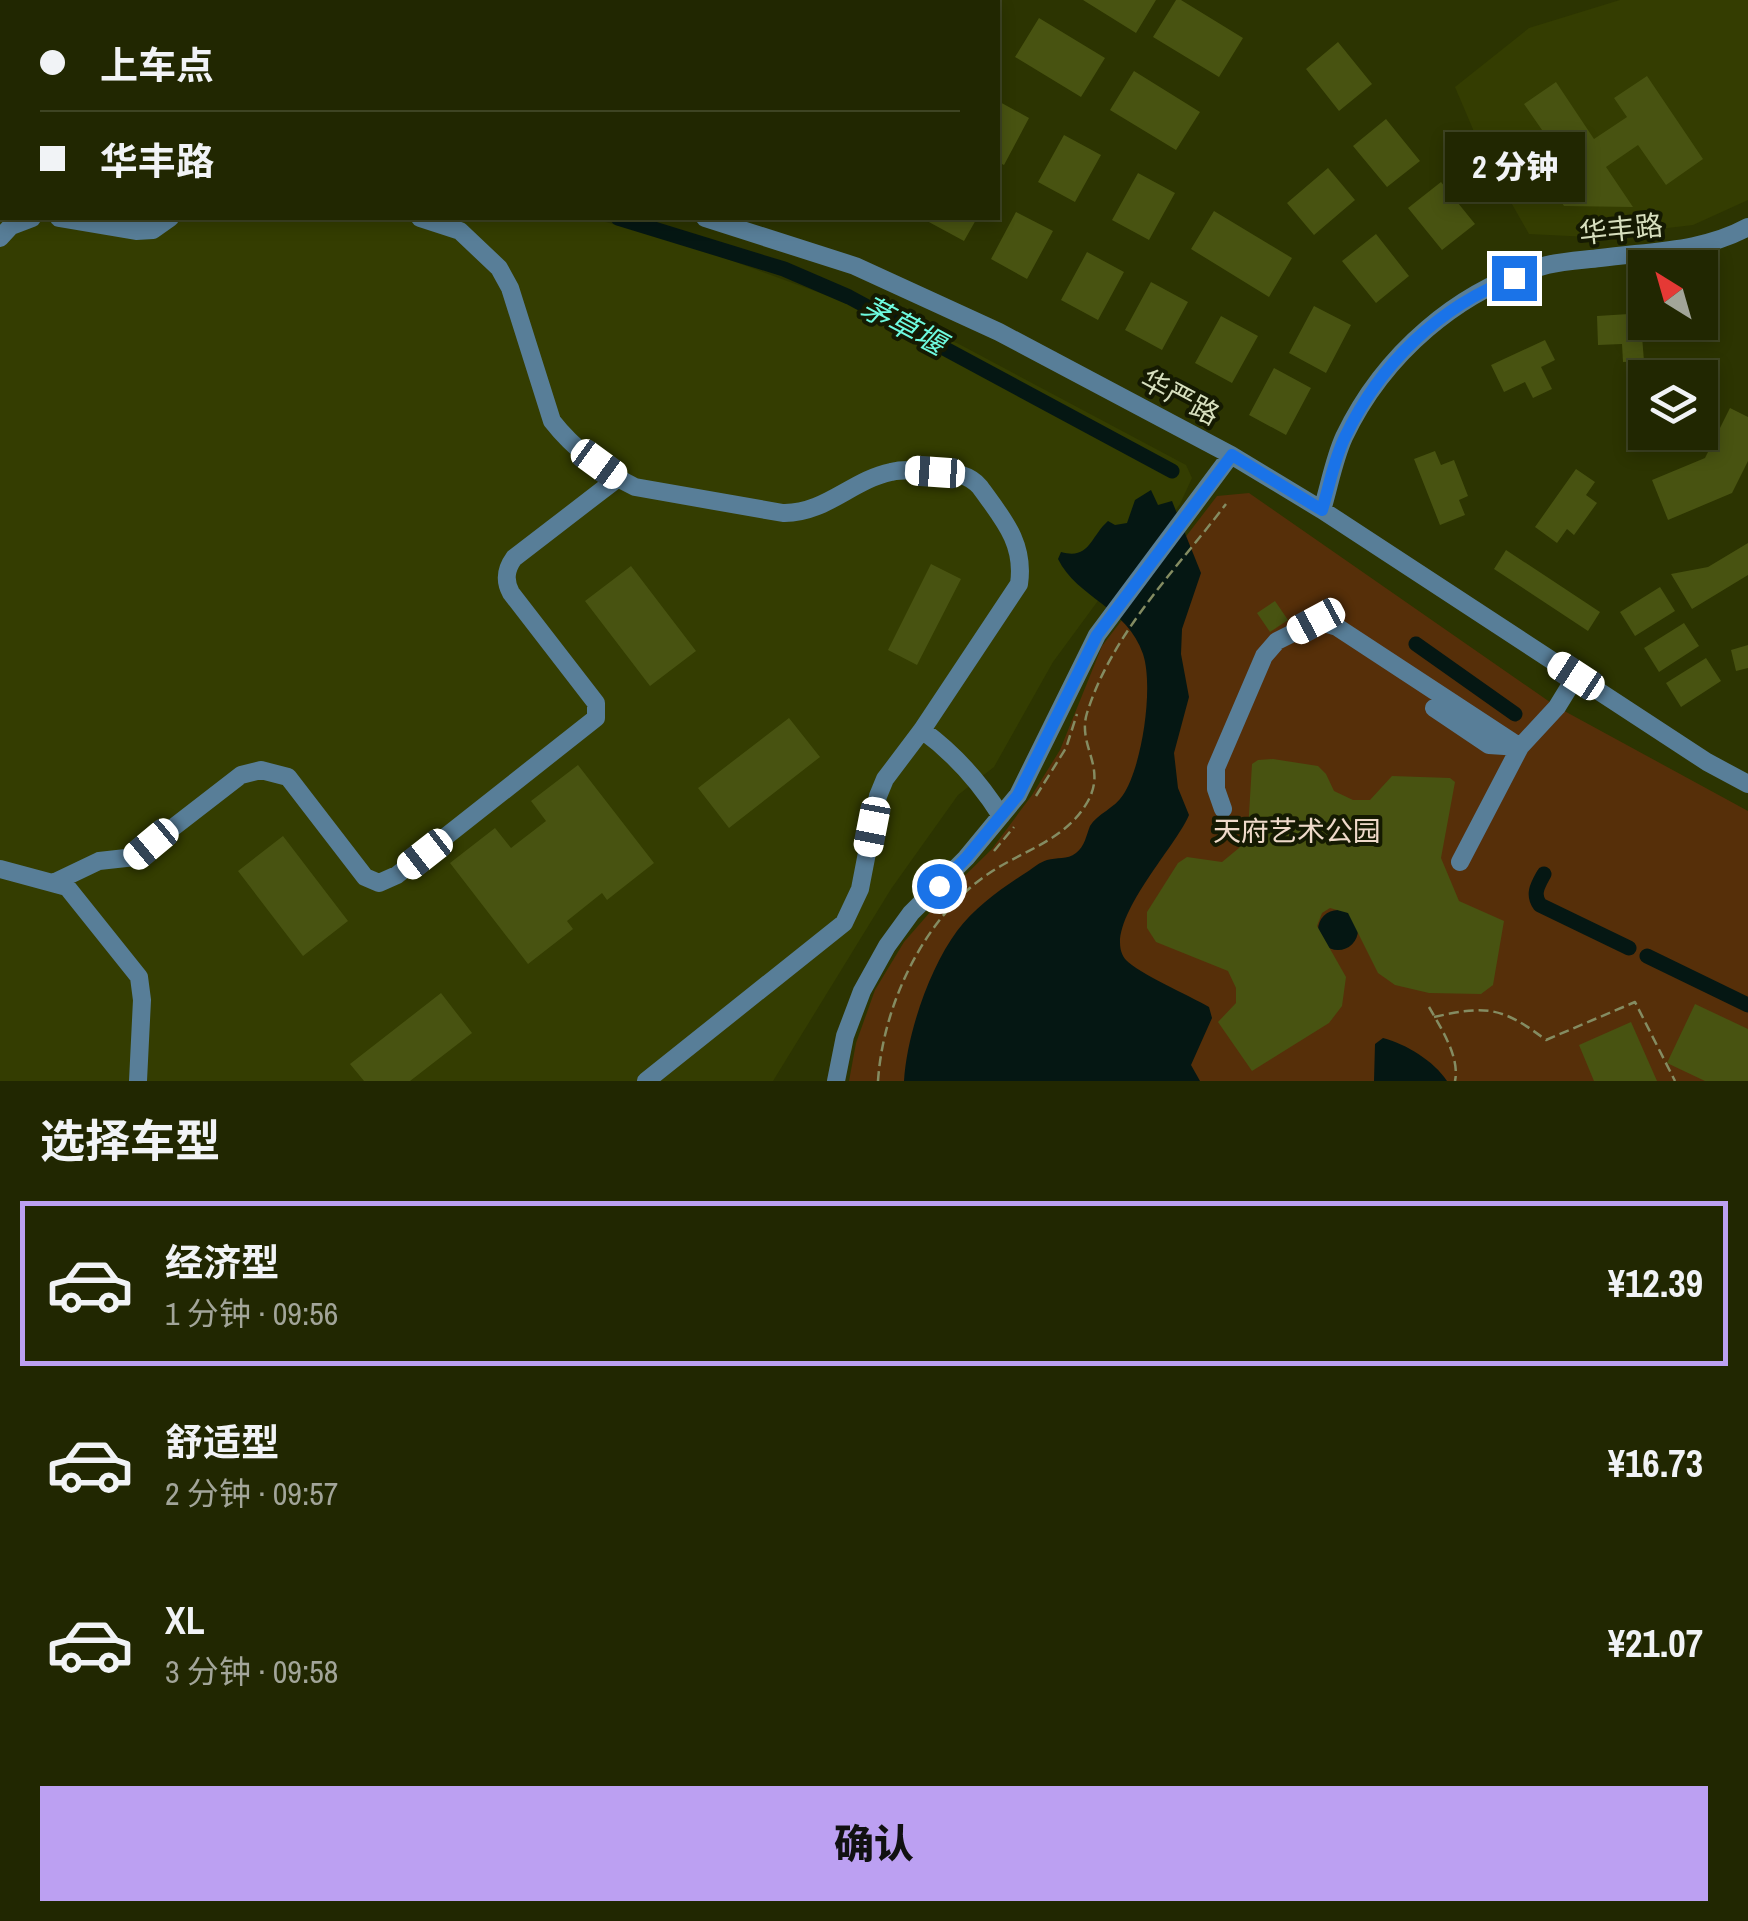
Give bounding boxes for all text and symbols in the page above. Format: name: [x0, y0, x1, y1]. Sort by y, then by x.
text: 上车点: [100, 40, 214, 91]
callout: 2 分钟: [1444, 133, 1584, 203]
text: 华丰路: [100, 136, 214, 187]
text: 2 分钟: [1472, 145, 1558, 188]
street label: 华丰路: [1577, 206, 1665, 252]
north arrow: [1628, 250, 1718, 340]
map controls: [1628, 250, 1718, 450]
route end: [1492, 256, 1537, 301]
water label: 茅草堰: [854, 286, 957, 366]
button: layers: [1628, 360, 1718, 450]
street label: 华严路: [1134, 361, 1226, 433]
car: [566, 434, 632, 494]
car: [904, 455, 966, 489]
car: [1282, 594, 1350, 648]
car: [1543, 647, 1609, 705]
car: [852, 795, 892, 859]
park label: 天府艺术公园: [1213, 812, 1381, 850]
car: [118, 813, 184, 875]
car: [392, 824, 458, 884]
route start: [917, 864, 962, 909]
text: 选择车型: [40, 1110, 220, 1171]
text: 经济型: [165, 1237, 279, 1288]
icon: car: [45, 1239, 135, 1329]
text: ¥12.39: [1608, 1258, 1703, 1309]
text: 1 分钟 · 09:56: [165, 1292, 338, 1335]
text: 舒适型: [165, 1417, 279, 1468]
icon: car: [45, 1419, 135, 1509]
text: ¥16.73: [1608, 1438, 1703, 1489]
text: 2 分钟 · 09:57: [165, 1472, 338, 1515]
text: XL: [165, 1595, 205, 1646]
icon: car: [45, 1599, 135, 1689]
text: ¥21.07: [1608, 1618, 1703, 1669]
text: 3 分钟 · 09:58: [165, 1650, 338, 1693]
button: 确认: [40, 1786, 1708, 1901]

